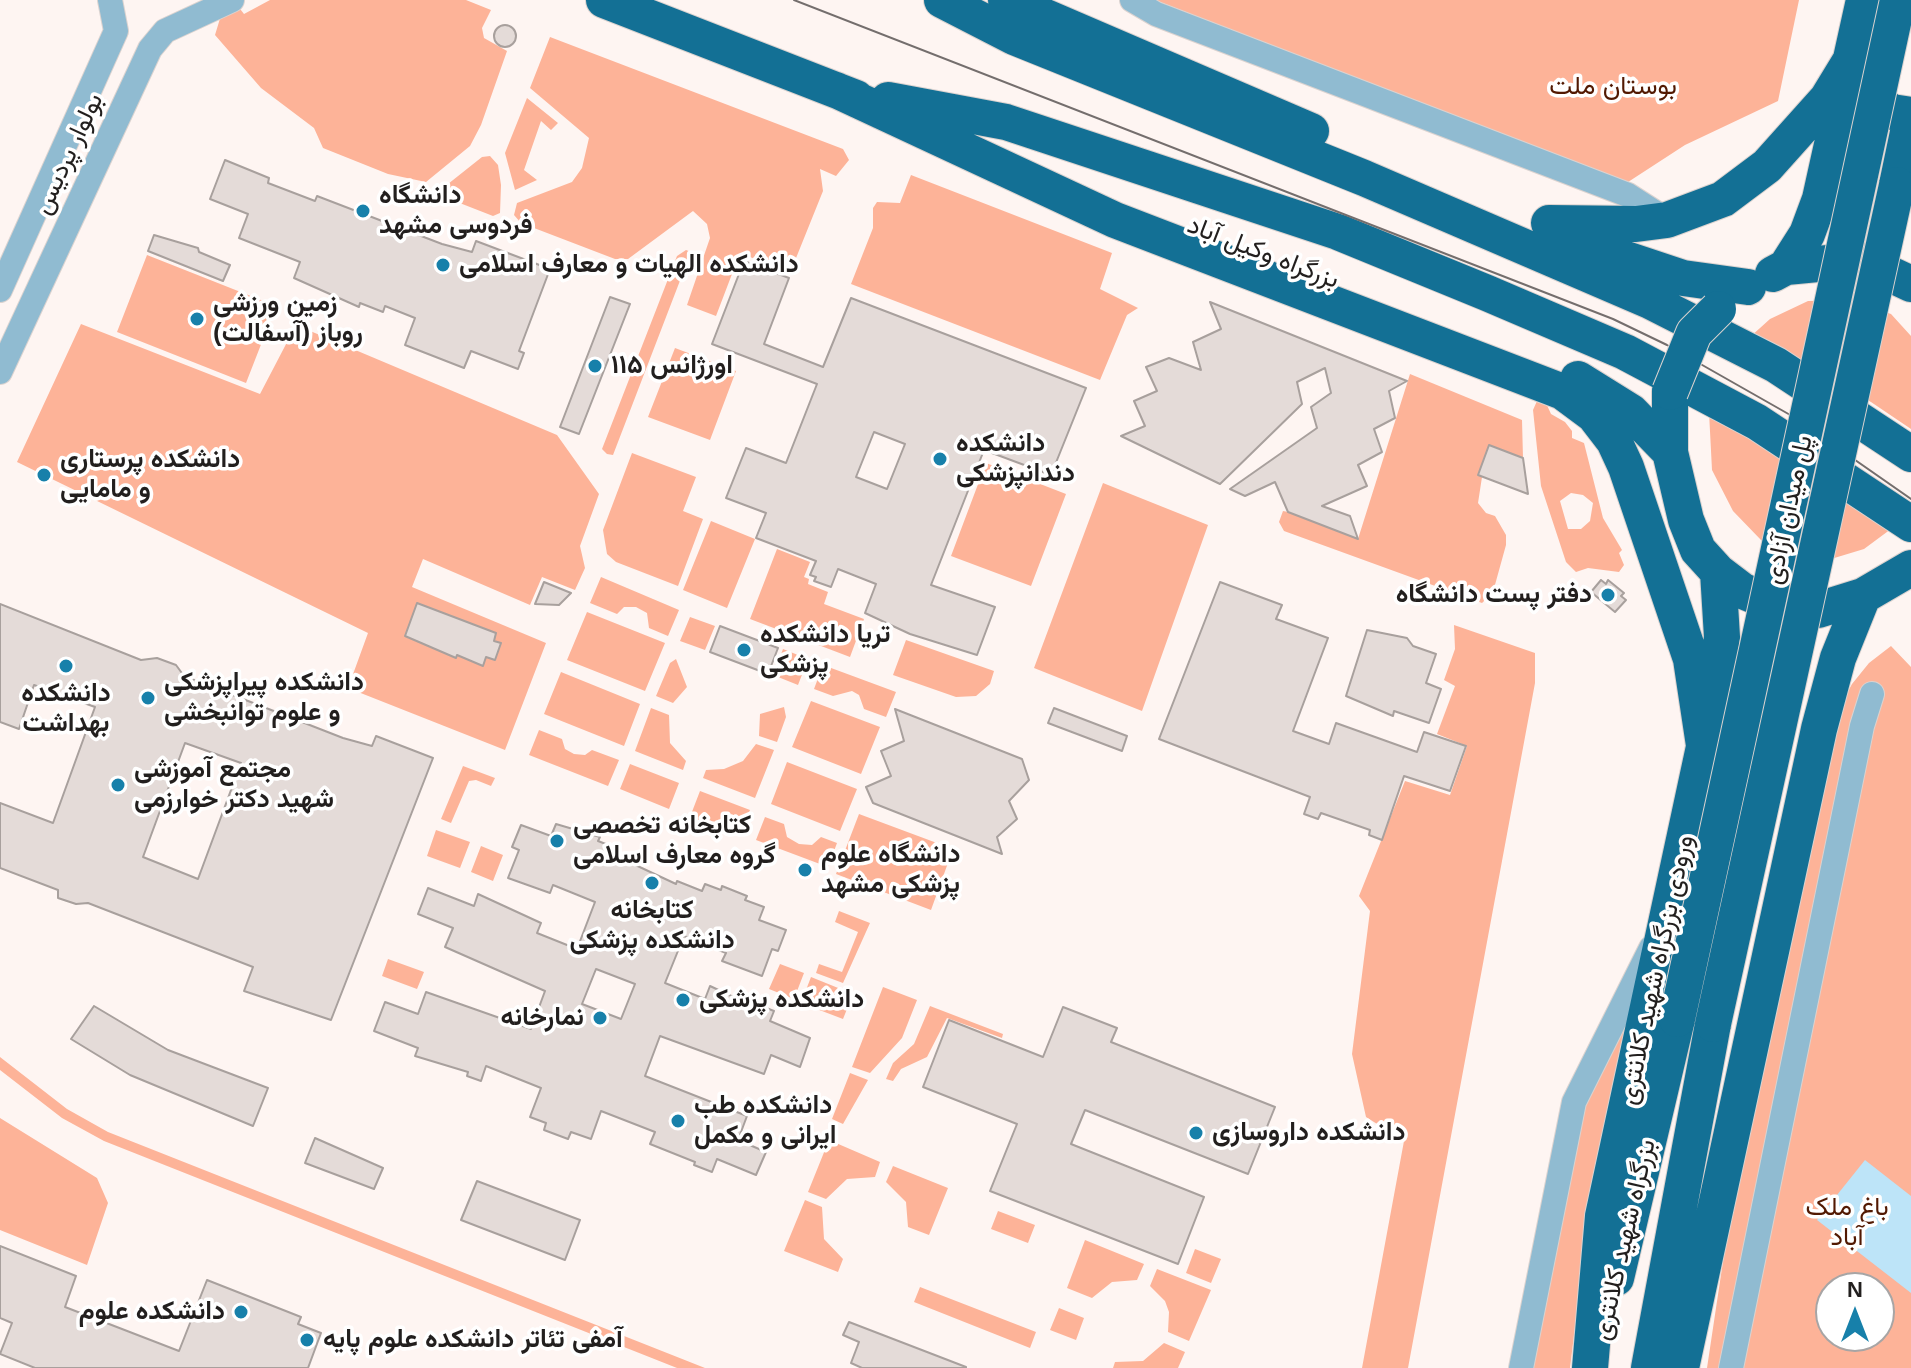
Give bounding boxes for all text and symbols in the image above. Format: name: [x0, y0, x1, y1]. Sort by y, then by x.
park label: بوستان ملت: [1549, 71, 1677, 103]
street label: بولوار پردیس: [27, 88, 111, 220]
place label: دانشگاه فردوسی مشهد: [379, 180, 533, 242]
marker: دانشگاه فردوسی مشهد: [354, 202, 372, 220]
street label: بزرگراه وکیل آباد: [1183, 210, 1343, 296]
place label: دانشکده الهیات و معارف اسلامی: [459, 249, 799, 281]
marker: دانشکده الهیات و معارف اسلامی: [434, 256, 452, 274]
place label: زمین ورزشی روباز (آسفالت): [213, 288, 363, 350]
marker: زمین ورزشی روباز (آسفالت): [188, 310, 206, 328]
place label: اورژانس ۱۱۵: [611, 350, 733, 382]
marker: اورژانس ۱۱۵: [586, 357, 604, 375]
place label: دانشکده دندانپزشکی: [956, 428, 1075, 490]
street label: پل میدان آزادی: [1758, 433, 1820, 587]
place label: دانشکده پرستاری و مامایی: [60, 444, 240, 506]
marker: دانشکده دندانپزشکی: [931, 450, 949, 468]
marker: دانشکده پرستاری و مامایی: [35, 466, 53, 484]
place label: دفتر پست دانشگاه: [1396, 579, 1592, 611]
marker: دفتر پست دانشگاه: [1599, 586, 1617, 604]
place label: تریا دانشکده پزشکی: [760, 619, 891, 680]
marker: تریا دانشکده پزشکی: [735, 641, 753, 659]
marker: دانشکده بهداشت: [57, 657, 75, 675]
place label: دانشکده پیراپزشکی و علوم توانبخشی: [164, 667, 364, 728]
place label: دانشکده بهداشت: [21, 678, 111, 740]
marker: دانشکده پیراپزشکی و علوم توانبخشی: [139, 689, 157, 707]
place label: مجتمع آموزشی شهید دکتر خوارزمی: [134, 754, 334, 816]
marker: مجتمع آموزشی شهید دکتر خوارزمی: [109, 776, 127, 794]
place label: کتابخانه تخصصی گروه معارف اسلامی: [573, 810, 776, 872]
marker: کتابخانه تخصصی گروه معارف اسلامی: [548, 832, 566, 850]
street label: ورودی بزرگراه شهید کلانتری: [1613, 832, 1701, 1108]
place label: دانشگاه علوم پزشکی مشهد: [821, 839, 960, 900]
marker: دانشگاه علوم پزشکی مشهد: [796, 861, 814, 879]
marker: کتابخانه دانشکده پزشکی: [643, 874, 661, 892]
place label: کتابخانه دانشکده پزشکی: [569, 895, 735, 956]
place label: دانشکده پزشکی: [699, 984, 864, 1016]
marker: دانشکده پزشکی: [674, 991, 692, 1009]
place label: نمارخانه: [501, 1002, 584, 1034]
marker: نمارخانه: [591, 1009, 609, 1027]
place label: دانشکده طب ایرانی و مکمل: [694, 1090, 837, 1152]
marker: دانشکده طب ایرانی و مکمل: [669, 1112, 687, 1130]
place label: دانشکده داروسازی: [1212, 1117, 1405, 1149]
marker: دانشکده داروسازی: [1187, 1124, 1205, 1142]
street label: بزرگراه شهید کلانتری: [1587, 1137, 1663, 1343]
park label: باغ ملک آباد: [1805, 1192, 1889, 1254]
north arrow: [1815, 1272, 1895, 1352]
text: N: [1847, 1277, 1863, 1302]
place label: دانشکده علوم: [79, 1296, 225, 1328]
marker: دانشکده علوم: [232, 1303, 250, 1321]
place label: آمفی تئاتر دانشکده علوم پایه: [323, 1324, 623, 1356]
marker: آمفی تئاتر دانشکده علوم پایه: [298, 1331, 316, 1349]

